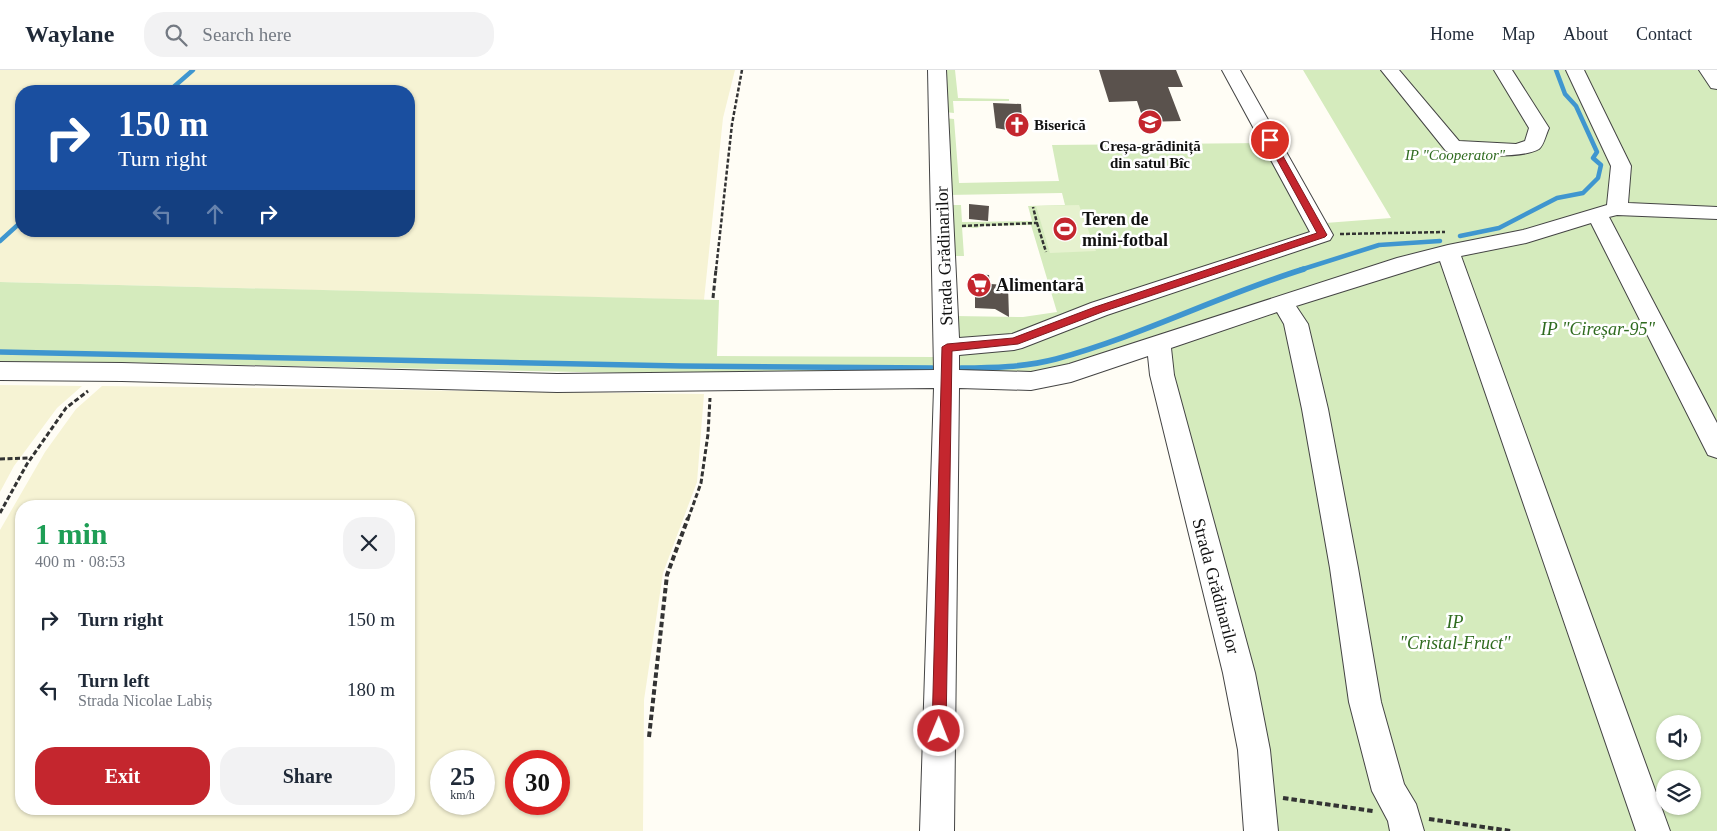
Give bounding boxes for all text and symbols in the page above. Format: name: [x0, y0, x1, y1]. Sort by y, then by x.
search box: [144, 12, 494, 57]
text: Waylane: [25, 21, 114, 47]
icon: search: [162, 21, 190, 49]
text: Search here: [202, 24, 291, 45]
text: Home: [1430, 24, 1474, 44]
text: Map: [1502, 24, 1535, 44]
text: About: [1563, 24, 1608, 44]
text: Contact: [1636, 24, 1692, 44]
icon: right: [35, 105, 100, 170]
text: 150 m: [118, 105, 208, 144]
school or university icon: Creșa-grădiniță din satul Bîc: [1137, 109, 1163, 135]
church icon: Biserică: [1004, 112, 1030, 138]
place label: Biserică: [1034, 117, 1086, 133]
pin: [1249, 119, 1291, 161]
icon: arrive: [1256, 126, 1284, 154]
place label: Creșa-grădiniță din satul Bîc: [1099, 138, 1201, 171]
text: Turn right: [118, 146, 207, 171]
park label: IP "Cooperator": [1404, 147, 1506, 163]
street label: Strada Grădinarilor: [932, 186, 956, 326]
icon: left: [148, 200, 176, 228]
icon: ahead: [201, 200, 229, 228]
icon: right: [254, 200, 282, 228]
place label: Teren de mini-fotbal: [1082, 209, 1168, 250]
sports icon: Teren de mini-fotbal: [1052, 216, 1078, 242]
supermarket icon: Alimentară: [966, 272, 992, 298]
place label: Alimentară: [996, 275, 1084, 295]
park label: IP "Cireșar-95": [1540, 319, 1656, 339]
street label: Strada Grădinarilor: [1188, 516, 1244, 656]
text: 1 min: [35, 517, 108, 550]
button: close: [343, 517, 395, 569]
text: 400 m · 08:53: [35, 553, 125, 570]
icon: right: [35, 606, 63, 634]
text: Turn right: [78, 609, 163, 630]
text: 150 m: [347, 609, 395, 630]
park label: IP "Cristal-Fruct": [1399, 612, 1511, 653]
text: Turn left: [78, 670, 150, 691]
icon: left: [35, 676, 63, 704]
text: 180 m: [347, 679, 395, 700]
text: Strada Nicolae Labiș: [78, 692, 212, 709]
position arrow: [912, 704, 964, 756]
map controls: [1656, 715, 1701, 815]
button: sound: [1656, 715, 1701, 760]
button: Exit: [35, 747, 210, 805]
button: Share: [220, 747, 395, 805]
speed limit sign: 30: [505, 750, 570, 815]
text: 25: [450, 763, 475, 790]
button: layers: [1656, 770, 1701, 815]
text: km/h: [450, 788, 475, 802]

